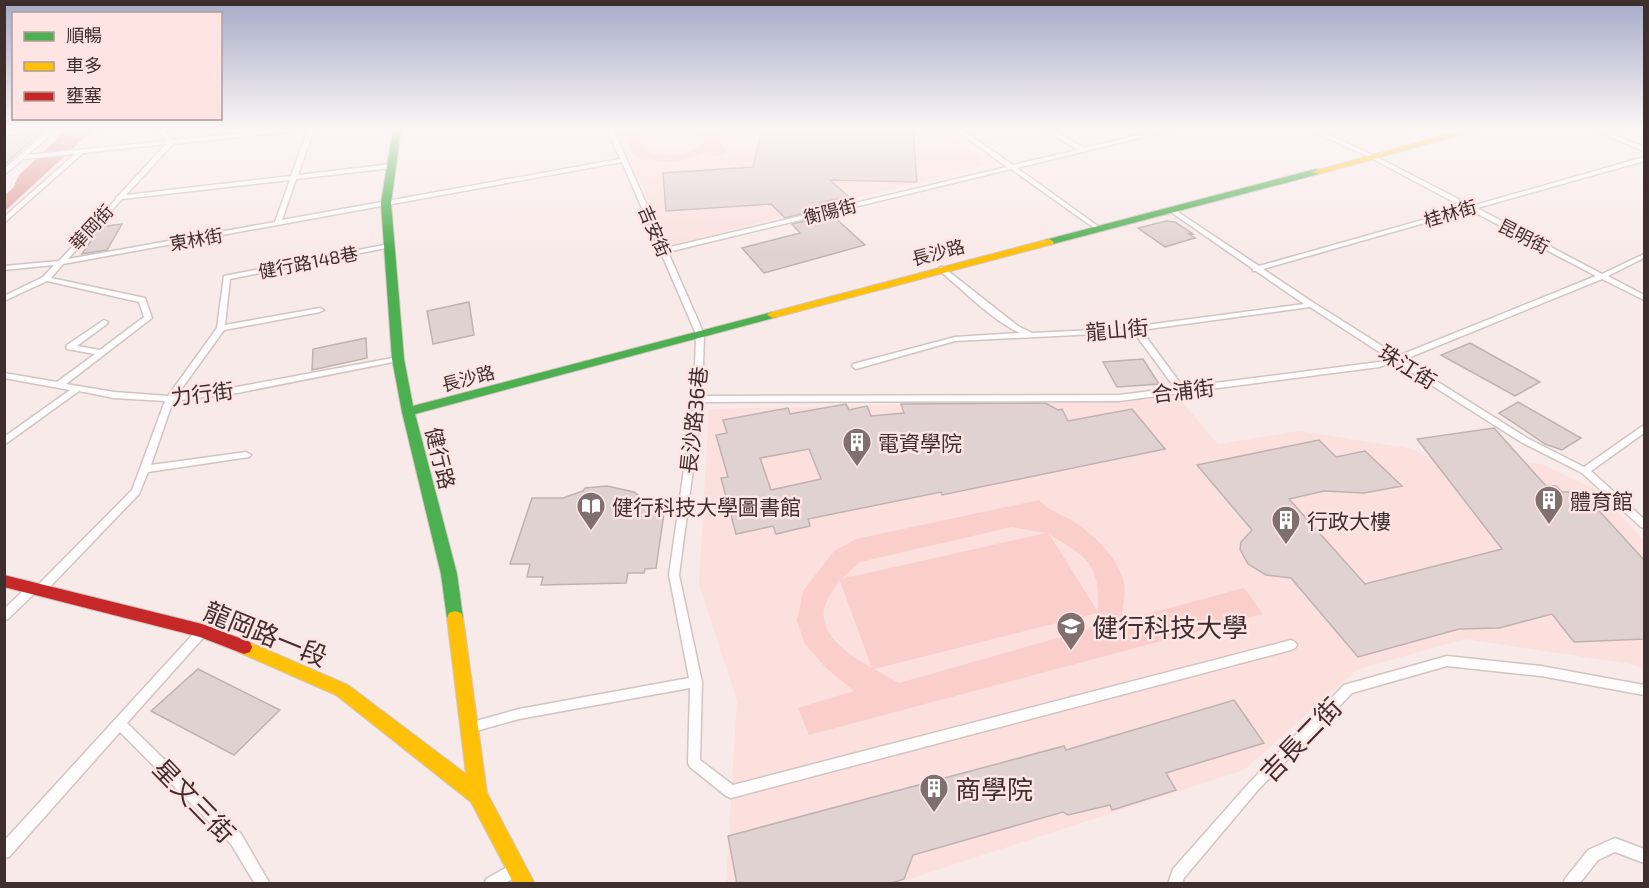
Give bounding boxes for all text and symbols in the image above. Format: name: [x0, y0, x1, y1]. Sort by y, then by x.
legend: [12, 12, 222, 120]
text: 順暢: [66, 24, 102, 46]
text: 車多: [66, 54, 102, 76]
text: 壅塞: [66, 84, 102, 106]
street label: 衡陽街: [801, 194, 859, 228]
street label: 桂林街: [1421, 195, 1479, 231]
street label: 華岡街: [65, 200, 117, 254]
street label: 吉安街: [634, 202, 676, 260]
street label: 昆明街: [1495, 214, 1553, 258]
street label: 東林街: [168, 223, 224, 255]
street label: 長沙路: [909, 234, 967, 270]
street label: 健行路148巷: [256, 242, 360, 282]
street label: 龍山街: [1085, 314, 1149, 344]
street label: 珠江街: [1375, 339, 1441, 393]
street label: 長沙路: [439, 360, 497, 396]
street label: 長沙路36巷: [675, 365, 711, 475]
street label: 合浦街: [1150, 374, 1216, 406]
street label: 力行街: [169, 377, 235, 409]
street label: 健行路: [421, 424, 461, 492]
building icon: 電資學院: [841, 426, 873, 468]
place label: 電資學院: [878, 430, 962, 455]
building icon: 體育館: [1533, 484, 1565, 526]
place label: 體育館: [1570, 488, 1633, 513]
library icon: 健行科技大學圖書館: [575, 490, 607, 532]
place label: 健行科技大學圖書館: [612, 494, 801, 519]
building icon: 行政大樓: [1270, 504, 1302, 546]
place label: 行政大樓: [1307, 508, 1391, 533]
street label: 龍岡路一段: [200, 594, 332, 672]
school or university icon: 健行科技大學: [1055, 610, 1087, 652]
place label: 健行科技大學: [1092, 611, 1248, 642]
street label: 吉長二街: [1253, 691, 1347, 787]
street label: 星文三街: [148, 752, 242, 848]
building icon: 商學院: [918, 772, 950, 814]
place label: 商學院: [955, 773, 1033, 804]

